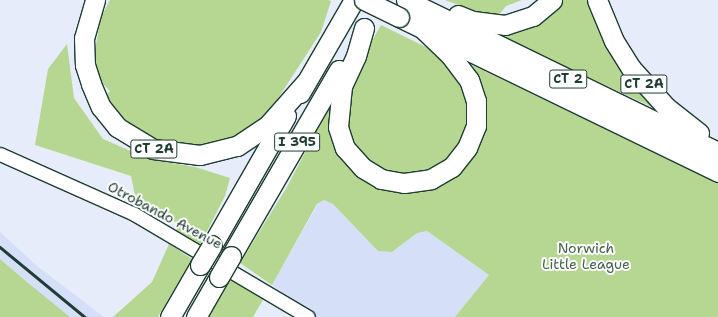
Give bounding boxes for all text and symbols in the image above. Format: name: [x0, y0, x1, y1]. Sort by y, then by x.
road number: CT 2: [549, 68, 587, 90]
road number: CT 2A: [620, 73, 668, 95]
road number: I 395: [274, 131, 320, 153]
road number: CT 2A: [130, 138, 178, 160]
street label: Otrobando Avenue: [105, 178, 225, 252]
park label: Norwich Little League: [542, 240, 630, 272]

